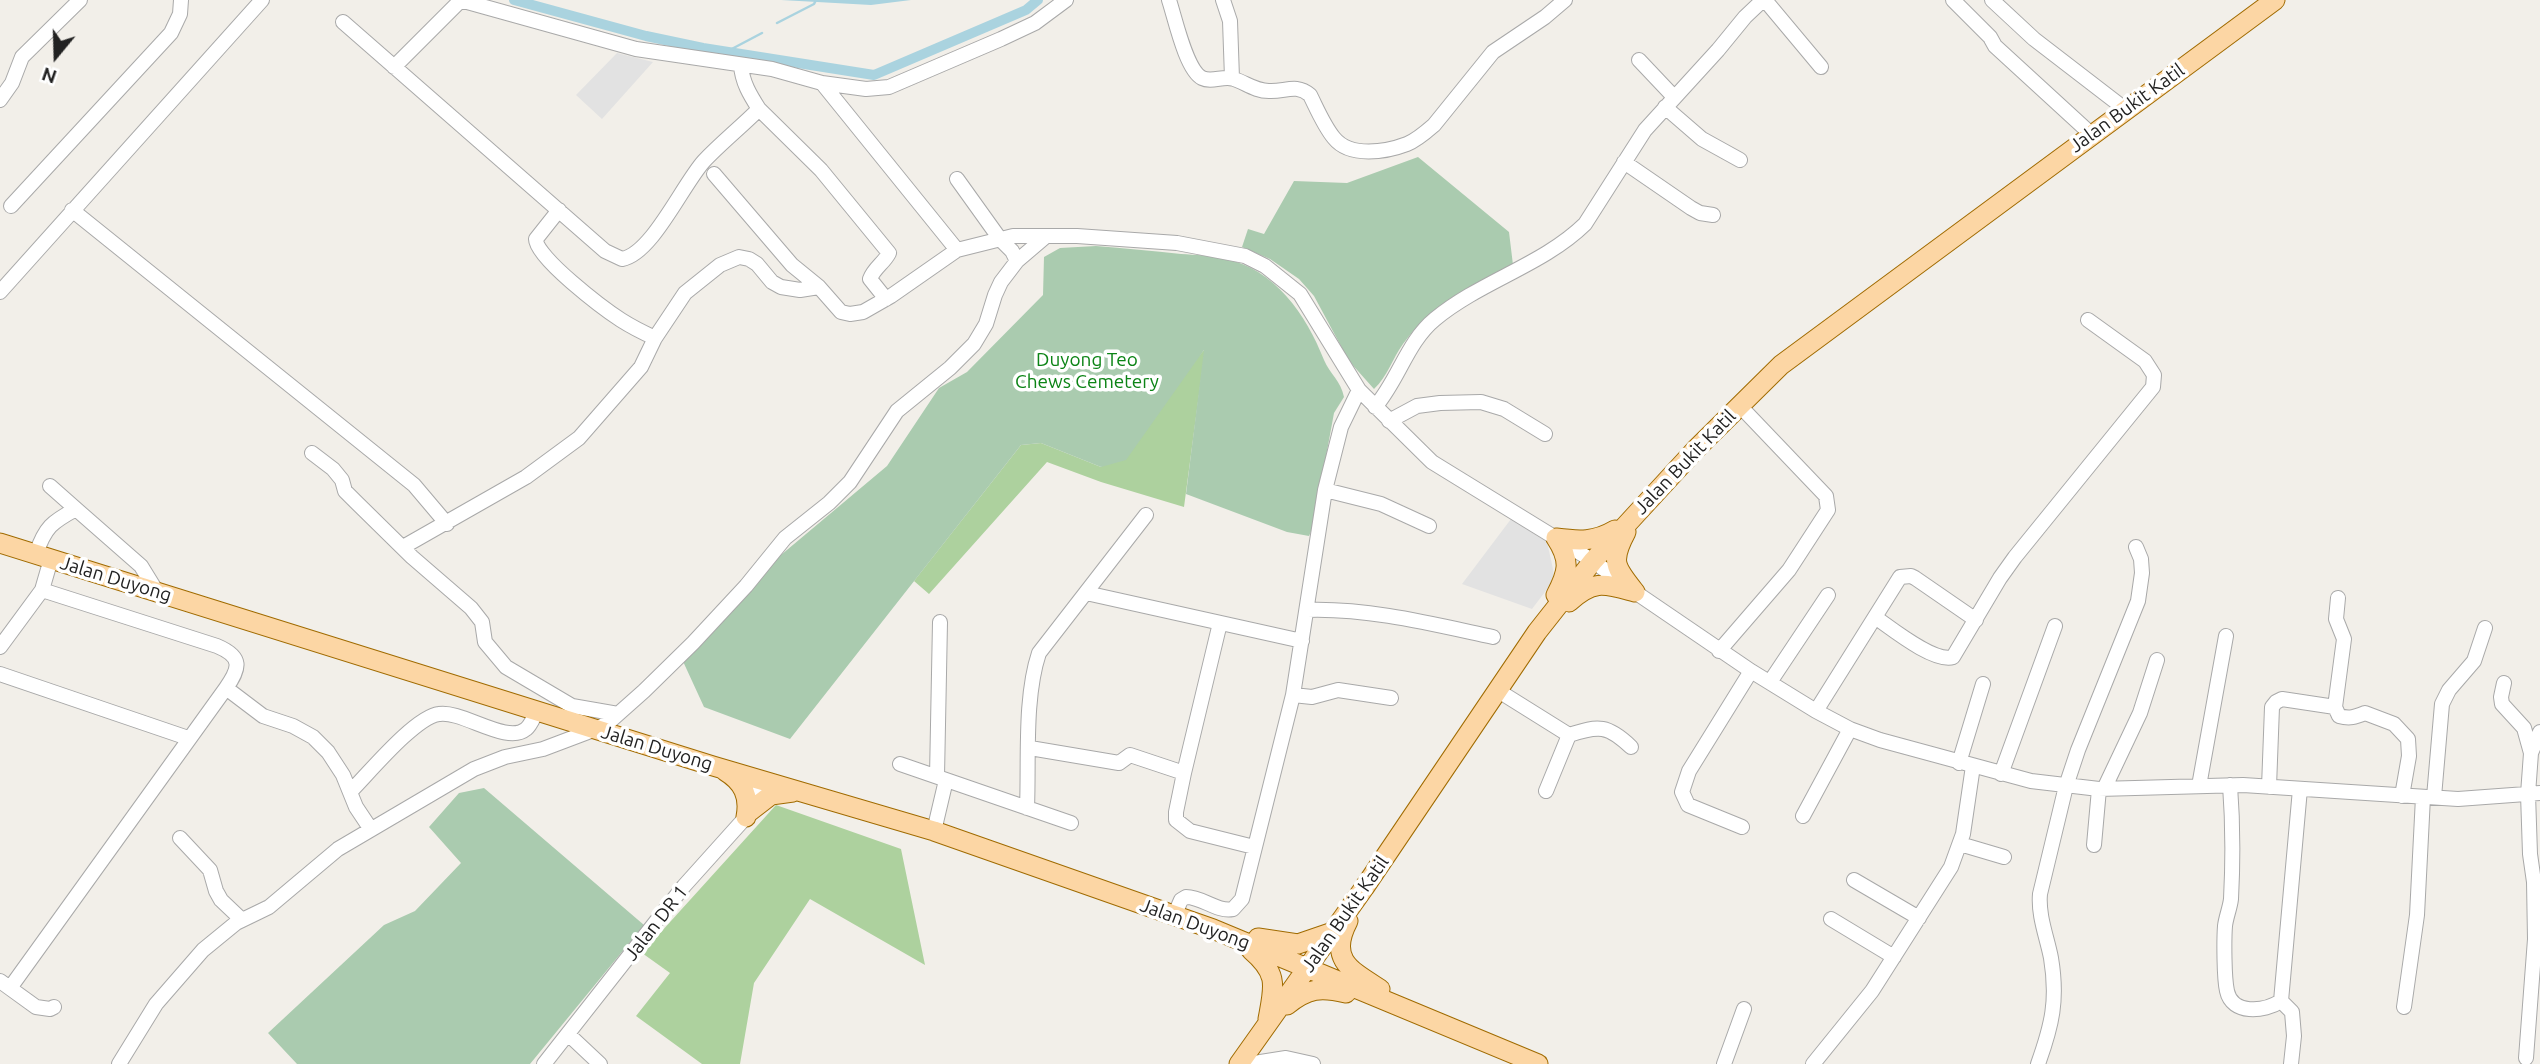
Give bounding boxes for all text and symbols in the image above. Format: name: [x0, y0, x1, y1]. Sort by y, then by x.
north arrow: [21, 21, 91, 91]
street label: Jalan Bukit Katil: [2065, 59, 2189, 157]
text: N: [39, 63, 59, 89]
park label: Duyong Teo Chews Cemetery: [1015, 349, 1159, 393]
street label: Jalan Bukit Katil: [1629, 405, 1741, 519]
street label: Jalan Duyong: [58, 551, 174, 607]
street label: Jalan Duyong: [599, 720, 715, 776]
street label: Jalan Bukit Katil: [1297, 852, 1393, 976]
street label: Jalan DR 1: [619, 881, 693, 965]
street label: Jalan Duyong: [1137, 894, 1253, 954]

